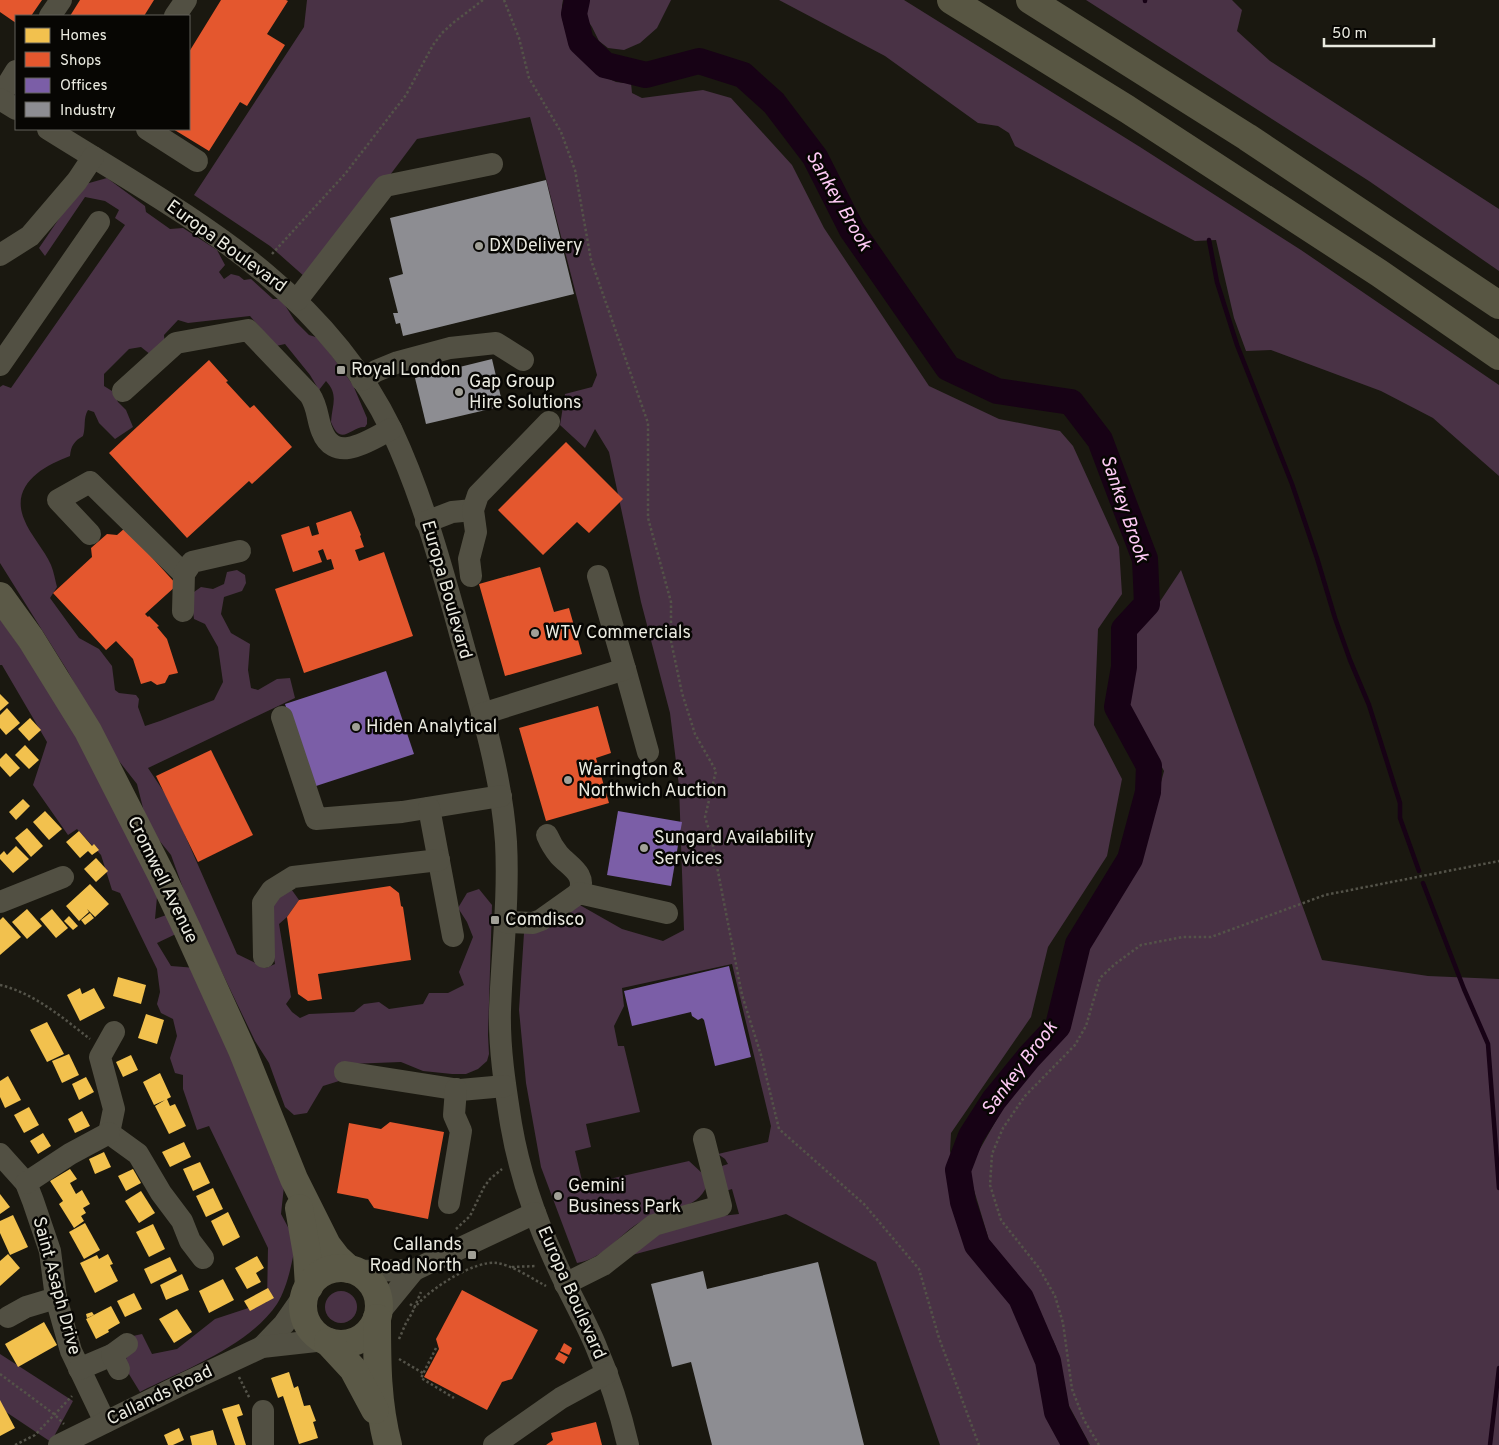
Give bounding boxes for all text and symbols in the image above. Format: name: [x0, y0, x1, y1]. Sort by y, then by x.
legend: [15, 15, 190, 130]
scale bar: [1324, 15, 1434, 47]
text: 50 m: [1332, 25, 1367, 44]
text: Homes: [60, 27, 107, 46]
text: Shops: [60, 52, 101, 71]
text: Offices: [60, 77, 107, 96]
text: Industry: [60, 102, 116, 121]
water label: Sankey Brook: [800, 146, 877, 256]
street label: Europa Boulevard: [161, 196, 291, 298]
place label: DX Delivery: [489, 235, 583, 258]
marker: DX Delivery: [473, 240, 485, 252]
place label: Royal London: [351, 359, 461, 382]
marker: Royal London: [335, 364, 347, 376]
place label: Gap Group Hire Solutions: [469, 371, 582, 415]
marker: Gap Group Hire Solutions: [453, 386, 465, 398]
water label: Sankey Brook: [1094, 452, 1154, 566]
street label: Europa Boulevard: [415, 518, 477, 662]
place label: WTV Commercials: [545, 622, 691, 645]
marker: WTV Commercials: [529, 627, 541, 639]
place label: Hiden Analytical: [366, 716, 497, 739]
marker: Hiden Analytical: [350, 721, 362, 733]
place label: Warrington & Northwich Auction: [578, 759, 727, 803]
marker: Warrington & Northwich Auction: [562, 774, 574, 786]
street label: Cromwell Avenue: [121, 813, 203, 947]
place label: Sungard Availability Services: [654, 827, 814, 871]
marker: Sungard Availability Services: [638, 842, 650, 854]
place label: Comdisco: [505, 909, 584, 932]
marker: Comdisco: [489, 914, 501, 926]
water label: Sankey Brook: [977, 1017, 1064, 1121]
place label: Gemini Business Park: [568, 1175, 681, 1219]
marker: Gemini Business Park: [552, 1190, 564, 1202]
street label: Saint Asaph Drive: [26, 1214, 86, 1358]
street label: Europa Boulevard: [531, 1223, 611, 1363]
place label: Callands Road North: [370, 1234, 462, 1278]
marker: Callands Road North: [466, 1249, 478, 1261]
street label: Callands Road: [103, 1360, 217, 1432]

